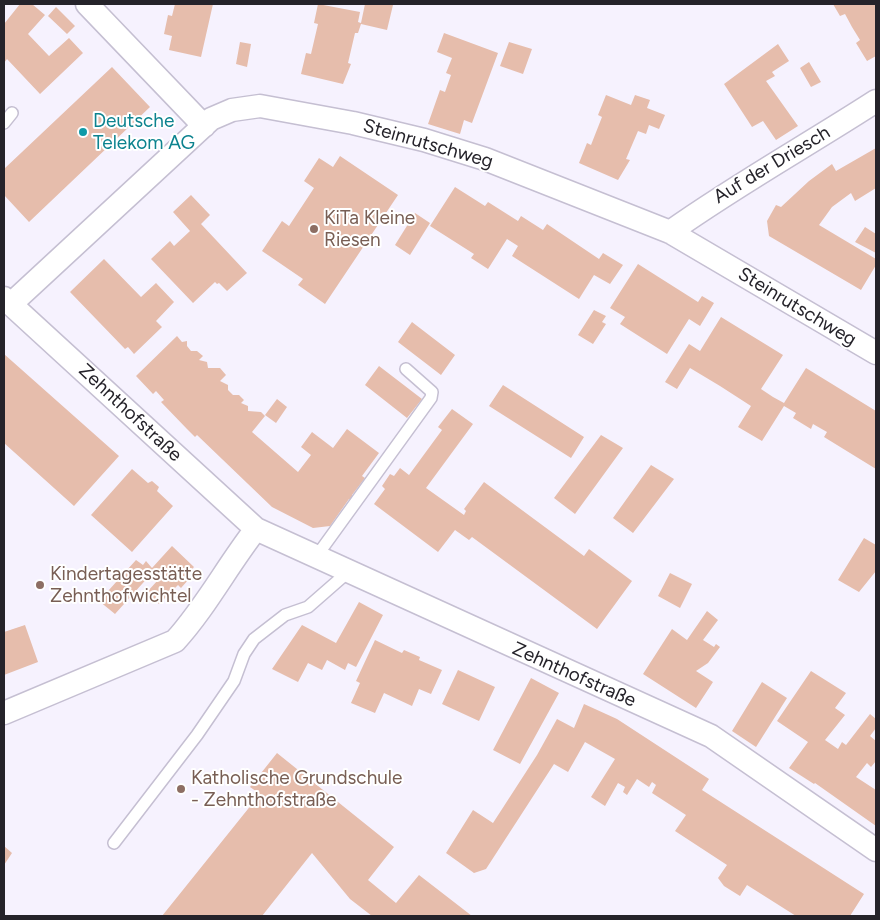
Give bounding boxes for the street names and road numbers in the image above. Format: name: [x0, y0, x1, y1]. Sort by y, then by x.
street label: Steinrutschweg: [360, 115, 496, 173]
street label: Auf der Driesch: [710, 121, 834, 209]
street label: Steinrutschweg: [734, 263, 860, 351]
street label: Zehnthofstraße: [74, 359, 186, 467]
street label: Zehnthofstraße: [509, 638, 639, 712]

